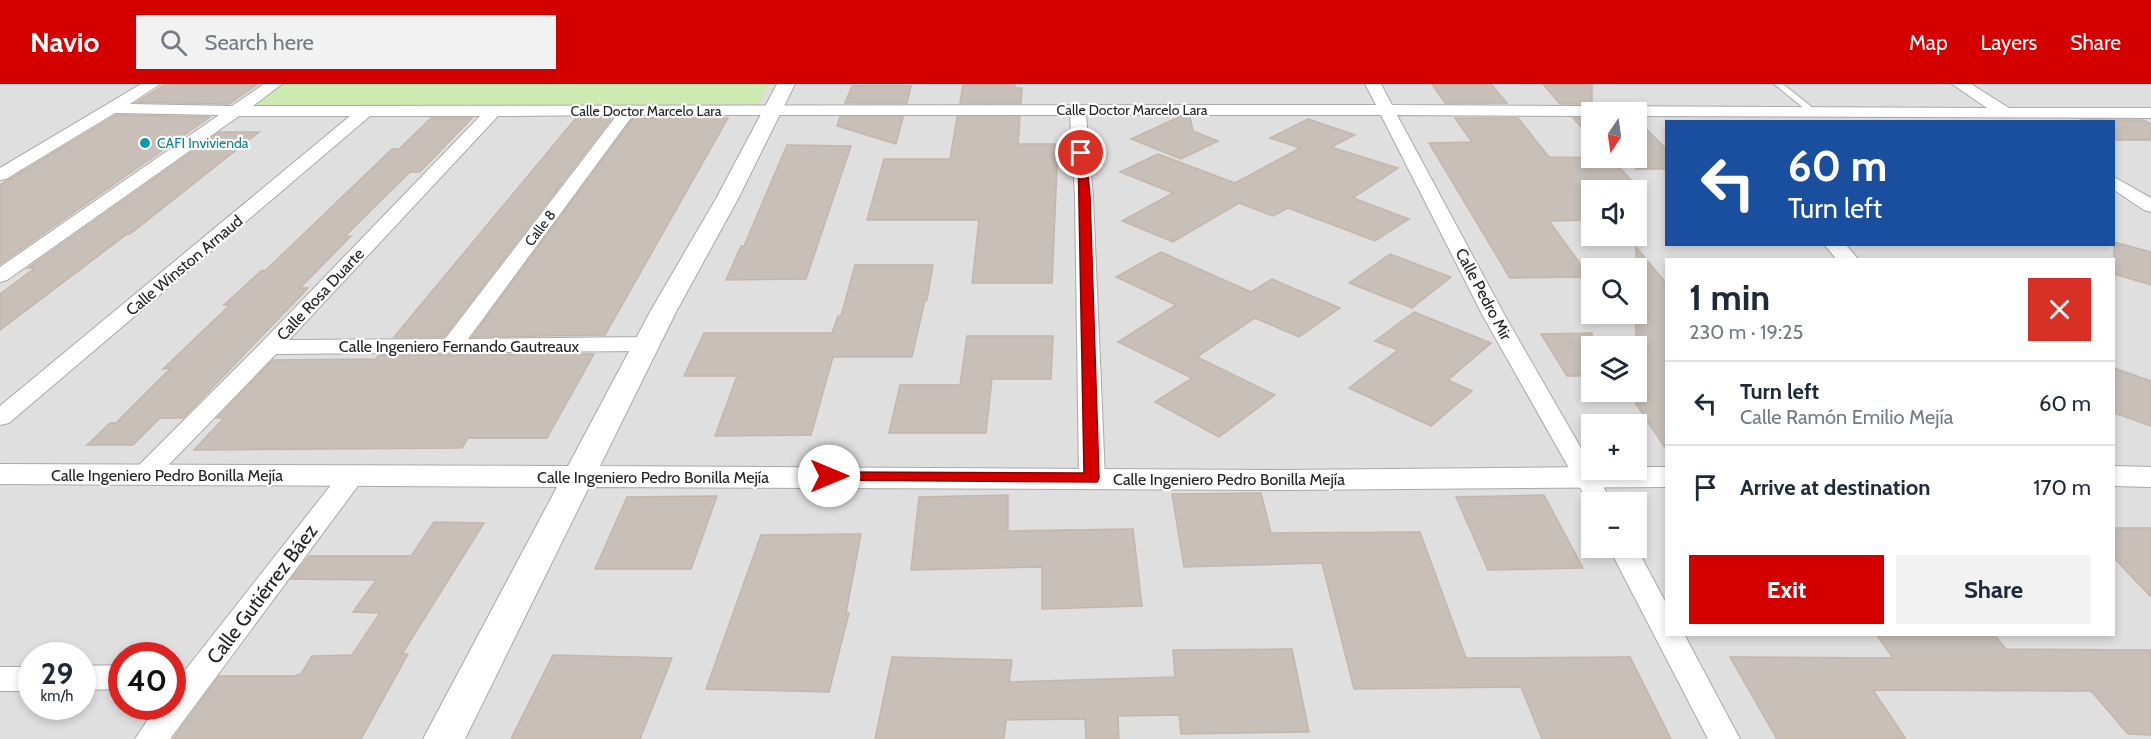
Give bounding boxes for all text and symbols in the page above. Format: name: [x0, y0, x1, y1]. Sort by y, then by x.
search box: [136, 15, 556, 69]
text: Navio: [30, 25, 100, 59]
icon: search: [157, 26, 190, 59]
text: Search here: [205, 29, 314, 56]
text: Map: [1909, 30, 1948, 55]
text: Layers: [1981, 30, 2037, 55]
text: Share: [2070, 30, 2121, 55]
street label: Calle Doctor Marcelo Lara: [1057, 101, 1208, 119]
street label: Calle Doctor Marcelo Lara: [571, 102, 722, 120]
north arrow: [1581, 102, 1647, 168]
map controls: [1581, 102, 1647, 558]
pin: [1055, 127, 1106, 178]
place label: CAFI Invivienda: [157, 134, 249, 152]
marker: CAFI Invivienda: [138, 136, 152, 150]
icon: arrive: [1064, 136, 1097, 169]
text: 60 m: [1788, 140, 1887, 192]
icon: left: [1689, 144, 1767, 222]
button: sound: [1581, 180, 1647, 246]
text: Turn left: [1788, 192, 1882, 225]
street label: Calle 8: [521, 206, 559, 250]
street label: Calle Winston Arnaud: [122, 211, 246, 320]
street label: Calle Rosa Duarte: [273, 244, 368, 344]
street label: Calle Pedro Mir: [1451, 245, 1516, 344]
button: search: [1581, 258, 1647, 324]
text: 1 min: [1689, 275, 1770, 319]
button: close: [2028, 278, 2091, 341]
text: 230 m · 19:25: [1689, 320, 1803, 344]
button: layers: [1581, 336, 1647, 402]
street label: Calle Ingeniero Fernando Gautreaux: [339, 337, 580, 356]
text: Turn left: [1740, 378, 1819, 405]
icon: left: [1689, 387, 1722, 420]
text: 60 m: [2039, 390, 2091, 417]
text: Calle Ramón Emilio Mejía: [1740, 405, 1953, 429]
button: +: [1581, 414, 1647, 480]
position arrow: [797, 444, 861, 508]
street label: Calle Ingeniero Pedro Bonilla Mejía: [51, 466, 283, 485]
street label: Calle Ingeniero Pedro Bonilla Mejía: [537, 468, 769, 487]
street label: Calle Ingeniero Pedro Bonilla Mejía: [1113, 470, 1345, 489]
icon: arrive: [1689, 471, 1722, 504]
text: Arrive at destination: [1740, 474, 1930, 501]
text: 170 m: [2033, 474, 2091, 501]
button: −: [1581, 492, 1647, 558]
street label: Calle Gutiérrez Báez: [202, 519, 322, 669]
button: Exit: [1689, 555, 1884, 624]
button: Share: [1896, 555, 2091, 624]
speed limit sign: 40: [108, 642, 186, 720]
text: 29: [41, 655, 73, 692]
text: km/h: [41, 687, 73, 705]

